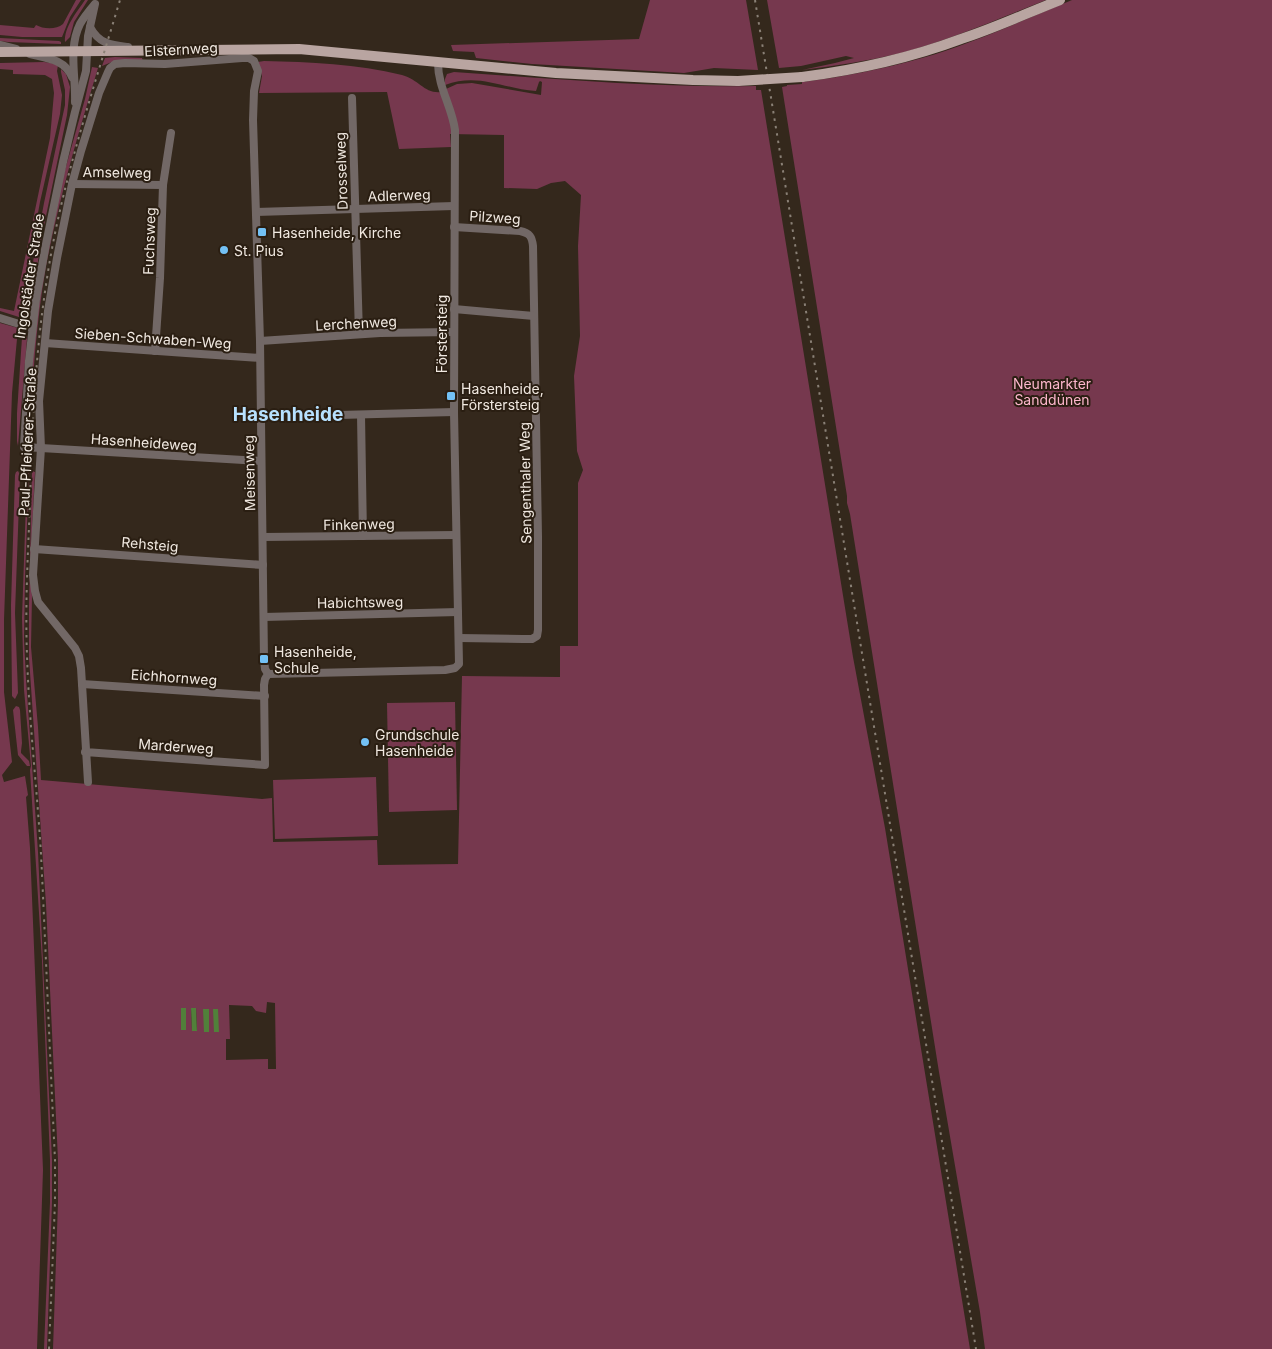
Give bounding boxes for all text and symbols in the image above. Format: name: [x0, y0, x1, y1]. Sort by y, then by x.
street label: Elsternweg: [144, 39, 218, 59]
street label: Drosselweg: [331, 132, 351, 210]
street label: Amselweg: [82, 163, 152, 181]
street label: Adlerweg: [367, 185, 431, 205]
street label: Fuchsweg: [139, 207, 159, 275]
street label: Pilzweg: [469, 207, 521, 227]
street label: Ingolstädter Straße: [11, 212, 47, 340]
place label: Hasenheide, Kirche: [272, 224, 401, 241]
marker: Hasenheide, Kirche: [256, 226, 268, 238]
place label: St. Pius: [234, 242, 284, 259]
marker: St. Pius: [218, 244, 230, 256]
street label: Förstersteig: [433, 295, 450, 373]
street label: Lerchenweg: [315, 312, 397, 334]
street label: Sieben-Schwaben-Weg: [74, 324, 232, 352]
street label: Paul-Pfleiderer-Straße: [15, 367, 39, 517]
park label: Neumarkter Sanddünen: [1013, 375, 1091, 408]
place label: Hasenheide, Förstersteig: [461, 380, 544, 413]
marker: Hasenheide, Förstersteig: [445, 390, 457, 402]
district label: Hasenheide: [233, 403, 343, 426]
street label: Sengenthaler Weg: [515, 422, 535, 544]
street label: Hasenheideweg: [90, 430, 198, 454]
street label: Meisenweg: [240, 435, 258, 511]
street label: Finkenweg: [323, 515, 395, 533]
street label: Rehsteig: [121, 533, 179, 555]
street label: Habichtsweg: [317, 593, 403, 611]
place label: Hasenheide, Schule: [274, 643, 357, 676]
marker: Hasenheide, Schule: [258, 653, 270, 665]
street label: Eichhornweg: [130, 666, 218, 688]
place label: Grundschule Hasenheide: [375, 726, 459, 759]
street label: Marderweg: [138, 735, 214, 757]
marker: Grundschule Hasenheide: [359, 736, 371, 748]

